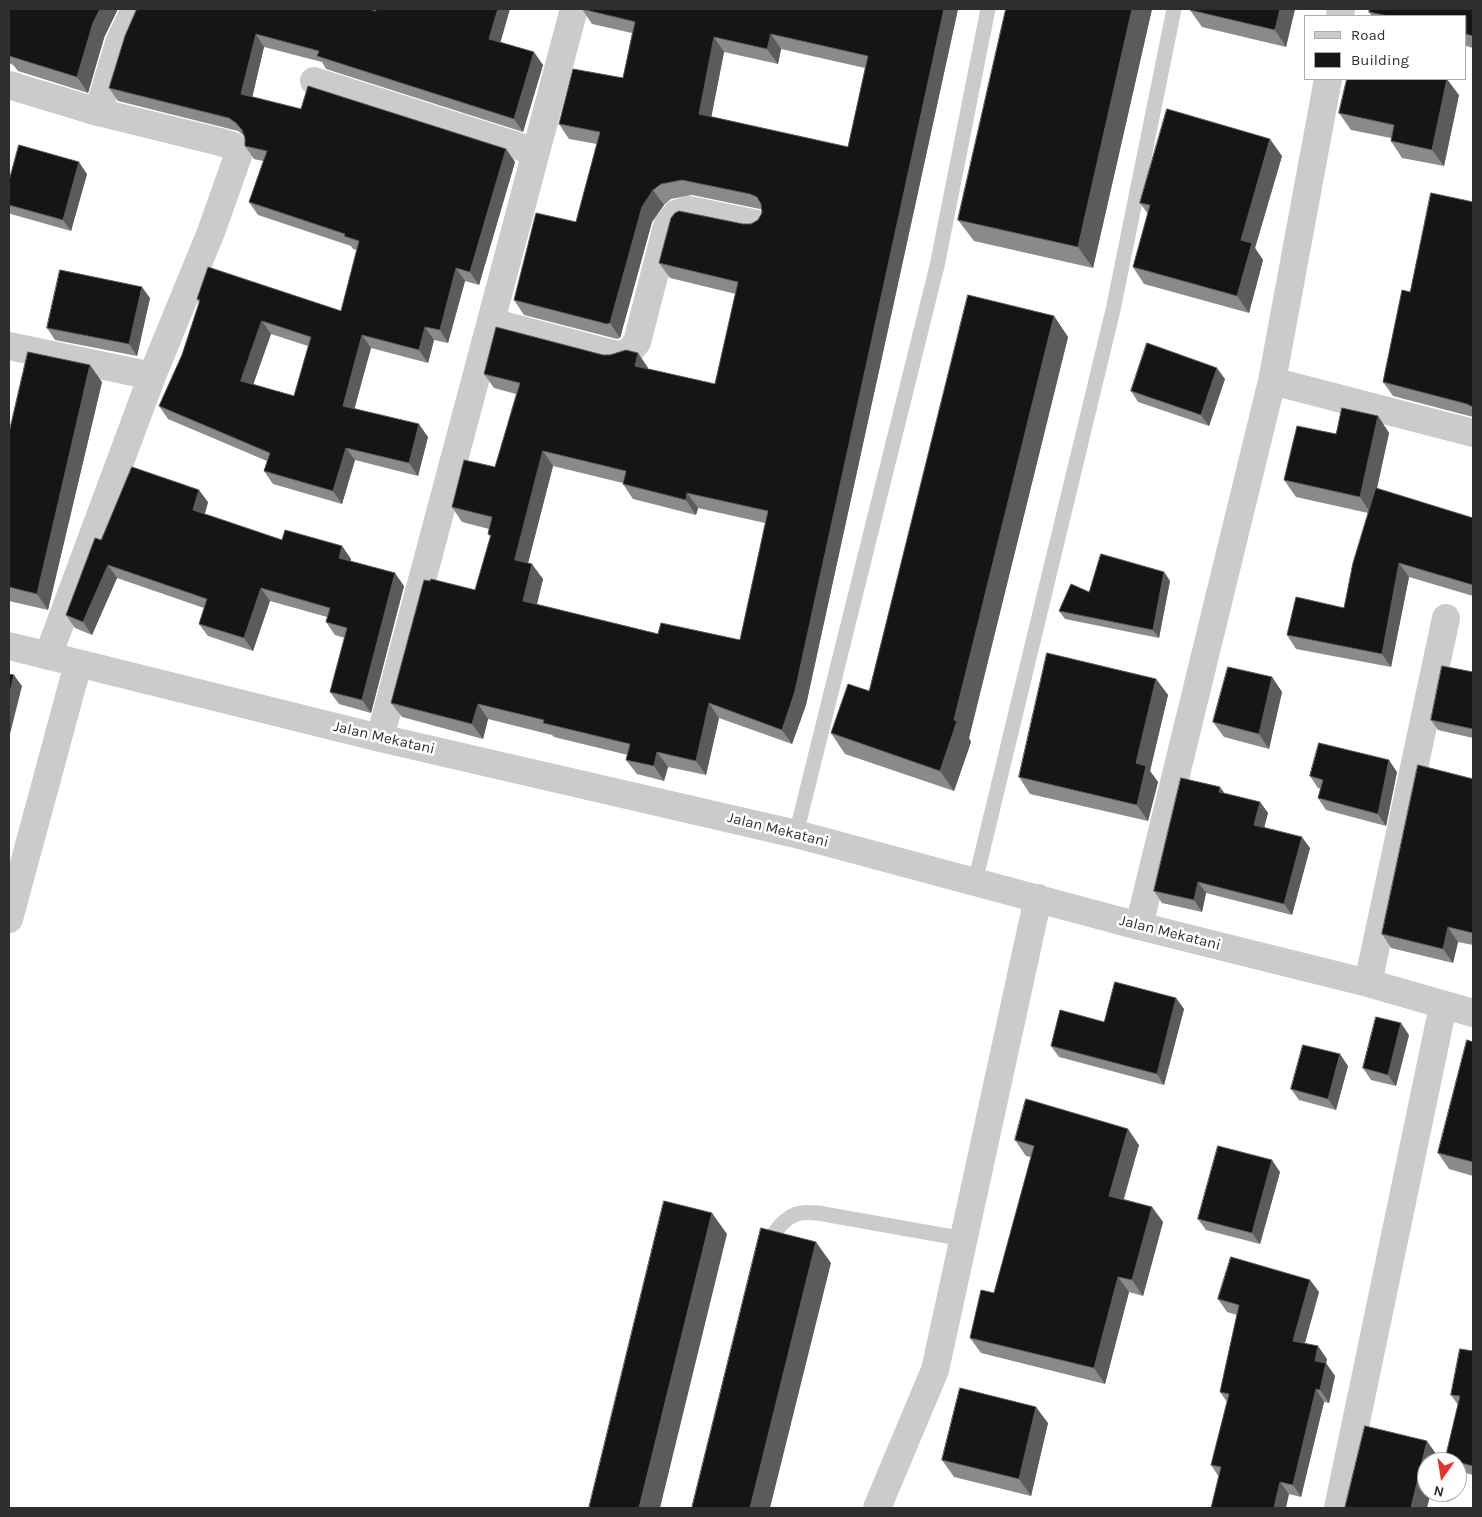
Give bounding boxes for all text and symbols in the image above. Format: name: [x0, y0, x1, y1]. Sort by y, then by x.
legend: [1304, 15, 1467, 80]
text: Road: [1351, 26, 1386, 44]
text: Building: [1351, 51, 1409, 69]
street label: Jalan Mekatani: [331, 718, 437, 758]
street label: Jalan Mekatani: [725, 809, 831, 851]
street label: Jalan Mekatani: [1117, 912, 1223, 954]
north arrow: [1417, 1452, 1467, 1502]
text: N: [1432, 1482, 1446, 1501]

